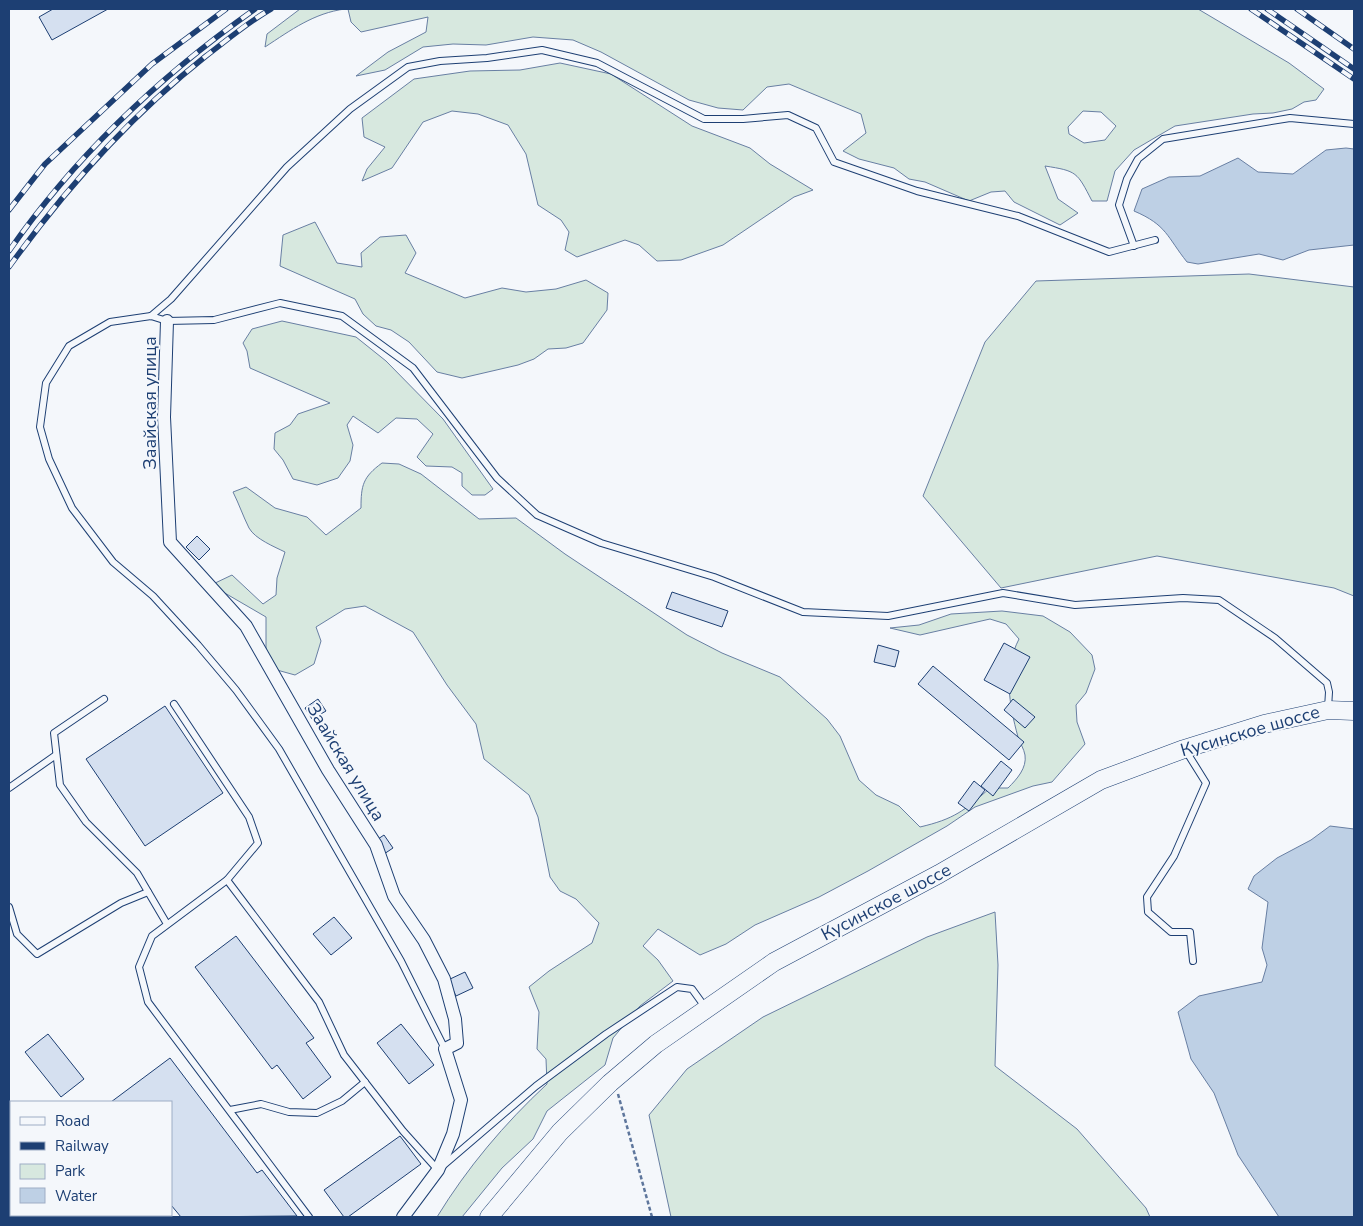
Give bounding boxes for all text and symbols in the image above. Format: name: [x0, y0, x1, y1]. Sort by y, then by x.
street label: Заайская улица: [138, 336, 162, 470]
street label: Заайская улица: [301, 699, 391, 825]
street label: Кусинское шоссе: [1178, 700, 1322, 762]
street label: Кусинское шоссе: [817, 858, 955, 946]
legend: [10, 1101, 172, 1216]
text: Road: [55, 1111, 90, 1131]
text: Railway: [55, 1136, 109, 1156]
text: Park: [55, 1161, 85, 1181]
text: Water: [55, 1186, 98, 1206]

